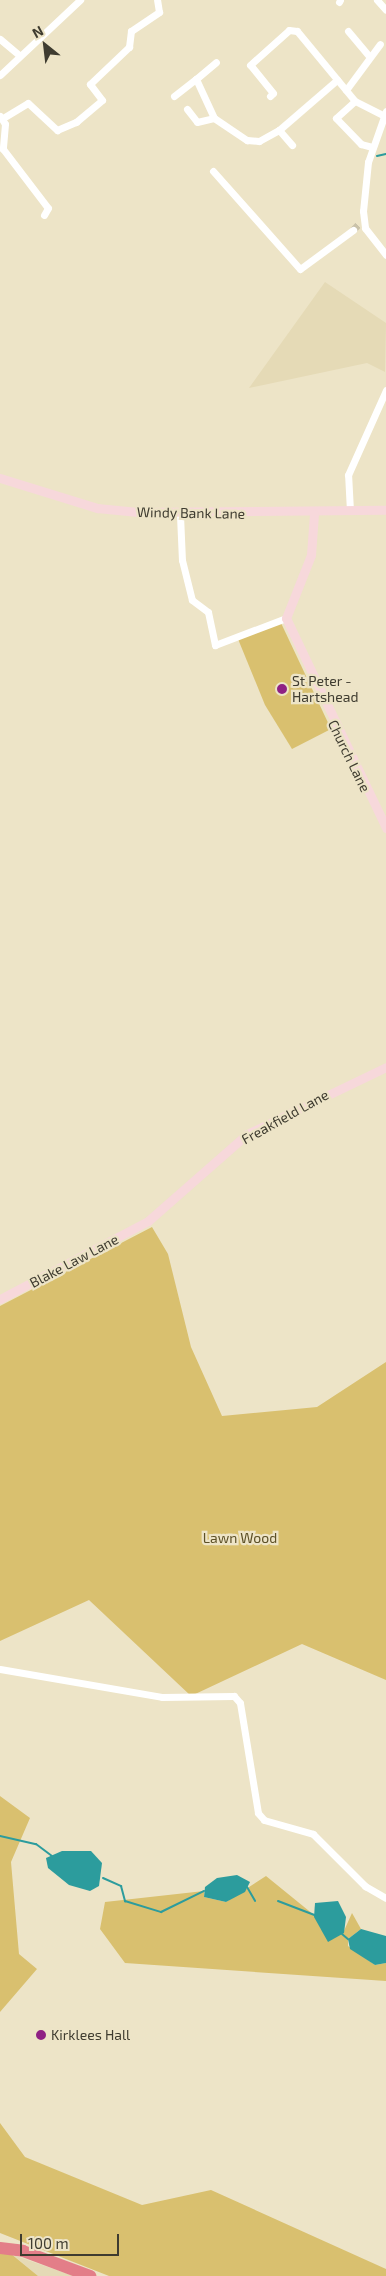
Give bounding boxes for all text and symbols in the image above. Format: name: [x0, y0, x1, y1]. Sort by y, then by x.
north arrow: [20, 20, 70, 70]
text: N: [29, 22, 46, 41]
street label: Windy Bank Lane: [137, 504, 245, 522]
place label: St Peter - Hartshead: [292, 673, 358, 706]
marker: St Peter - Hartshead: [276, 683, 288, 695]
street label: Church Lane: [324, 717, 374, 795]
street label: Freakfield Lane: [239, 1086, 331, 1148]
street label: Blake Law Lane: [27, 1231, 121, 1291]
park label: Lawn Wood: [203, 1530, 277, 1546]
place label: Kirklees Hall: [51, 2027, 130, 2043]
marker: Kirklees Hall: [35, 2029, 47, 2041]
scale bar: [22, 2224, 121, 2256]
text: 100 m: [28, 2234, 69, 2252]

